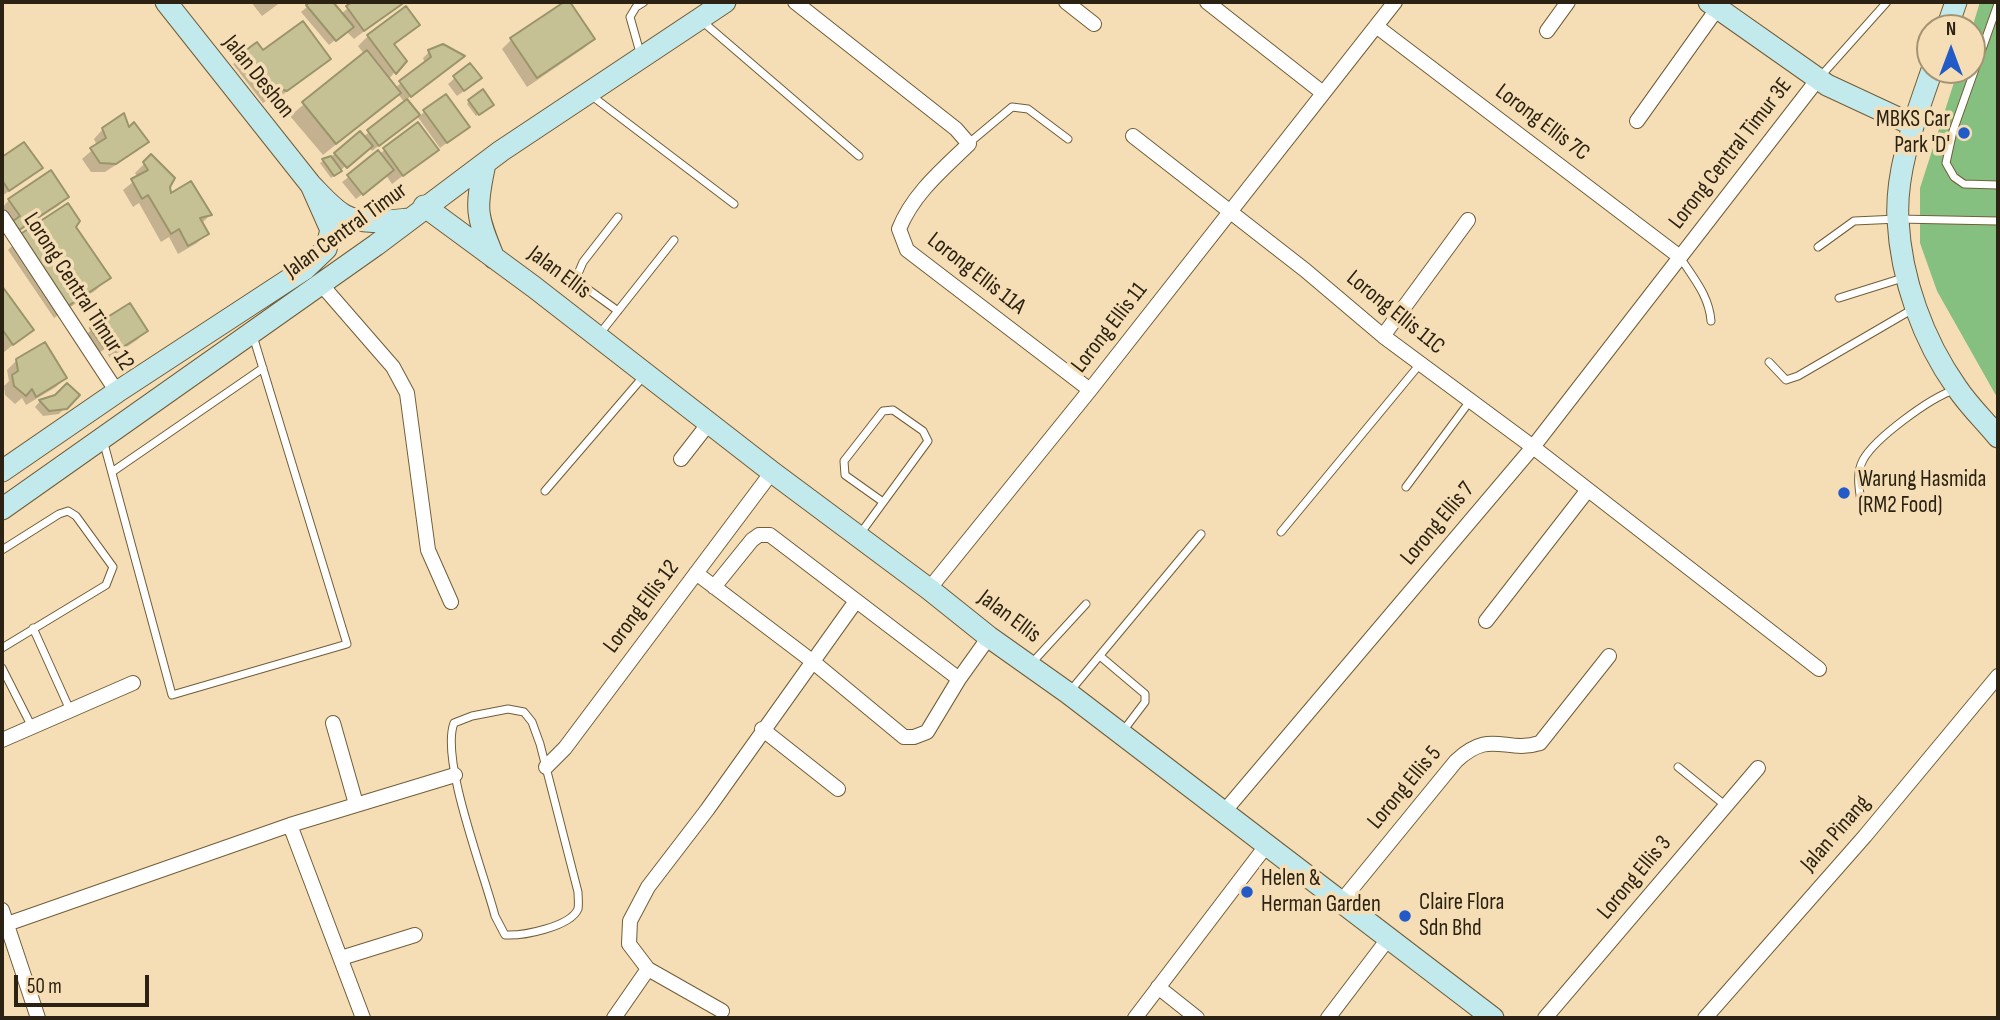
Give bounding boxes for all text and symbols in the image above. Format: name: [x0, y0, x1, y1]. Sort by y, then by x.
north arrow: [1916, 14, 1986, 84]
text: N: [1946, 18, 1956, 41]
street label: Jalan Deshon: [216, 30, 300, 124]
street label: Lorong Central Timur 3E: [1664, 73, 1798, 235]
street label: Lorong Ellis 7C: [1489, 79, 1595, 167]
place label: MBKS Car Park 'D': [1876, 106, 1950, 160]
marker: MBKS Car Park 'D': [1956, 125, 1972, 141]
street label: Jalan Central Timur: [279, 177, 413, 285]
street label: Lorong Central Timur 12: [17, 208, 139, 376]
street label: Lorong Ellis 11A: [921, 227, 1031, 321]
street label: Jalan Ellis: [522, 241, 596, 305]
street label: Lorong Ellis 11C: [1340, 265, 1450, 361]
street label: Lorong Ellis 11: [1066, 277, 1154, 379]
place label: Warung Hasmida (RM2 Food): [1858, 466, 1986, 520]
street label: Lorong Ellis 7: [1395, 477, 1481, 571]
marker: Warung Hasmida (RM2 Food): [1836, 485, 1852, 501]
street label: Lorong Ellis 12: [598, 555, 686, 659]
street label: Jalan Ellis: [972, 585, 1046, 649]
street label: Lorong Ellis 5: [1362, 741, 1448, 835]
street label: Jalan Pinang: [1795, 790, 1877, 878]
street label: Lorong Ellis 3: [1592, 831, 1678, 925]
place label: Helen & Herman Garden: [1261, 865, 1381, 919]
marker: Helen & Herman Garden: [1239, 884, 1255, 900]
place label: Claire Flora Sdn Bhd: [1419, 889, 1504, 943]
marker: Claire Flora Sdn Bhd: [1397, 908, 1413, 924]
scale bar: [18, 960, 152, 1004]
text: 50 m: [27, 974, 62, 999]

